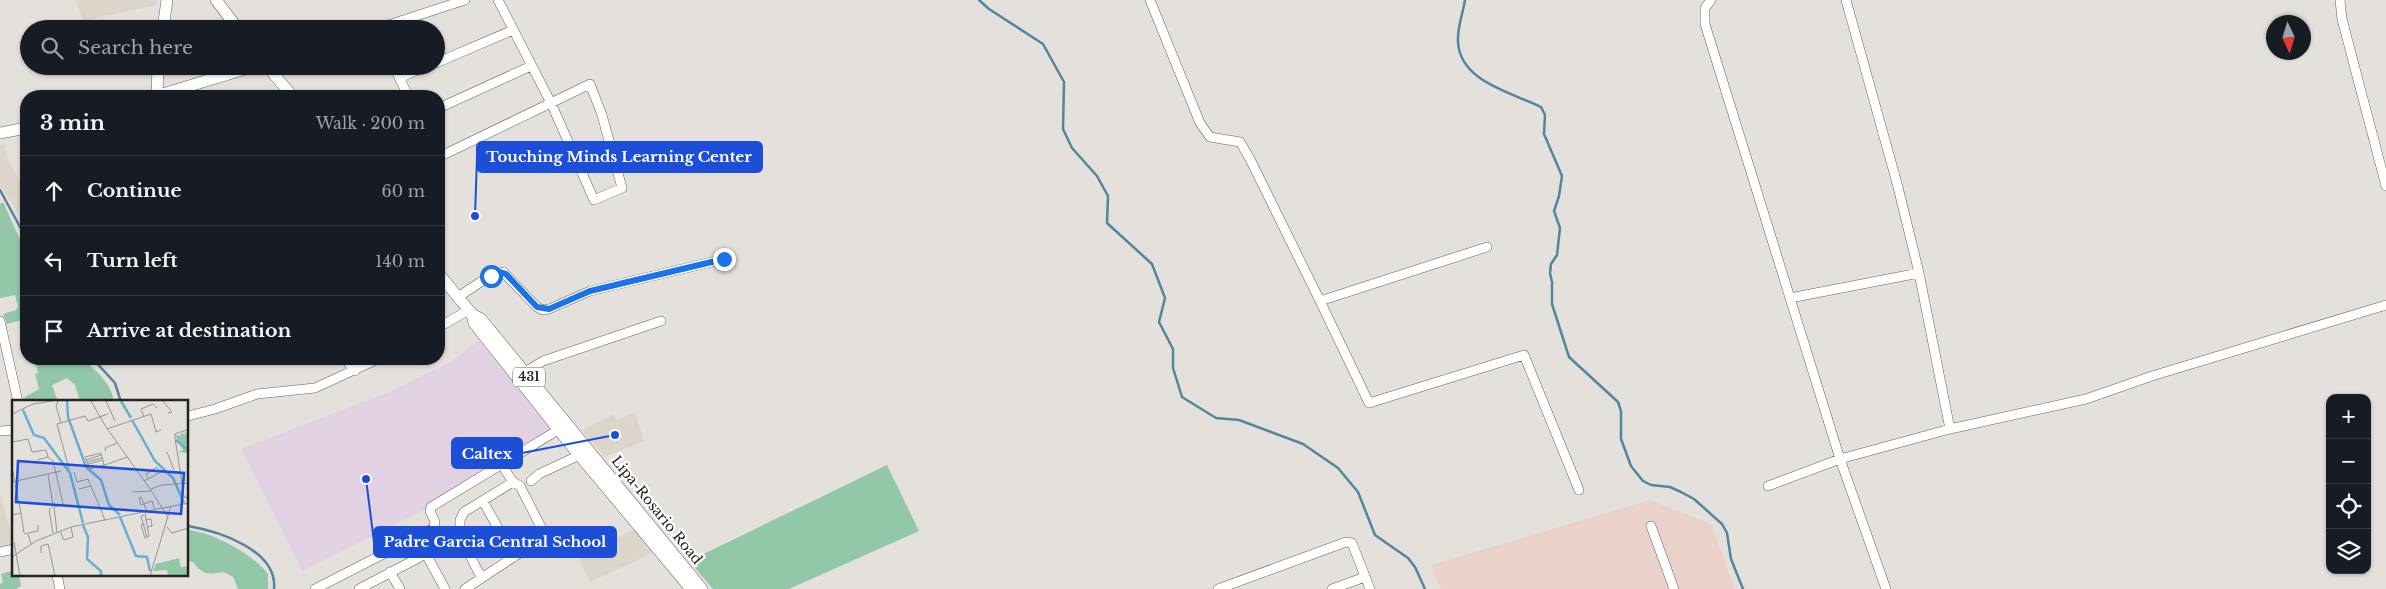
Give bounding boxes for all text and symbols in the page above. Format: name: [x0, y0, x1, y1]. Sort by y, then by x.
north arrow: [2266, 15, 2311, 60]
search box: [20, 20, 445, 75]
icon: search: [38, 34, 66, 62]
text: Search here: [78, 36, 193, 59]
text: 3 min: [40, 110, 105, 136]
text: Walk · 200 m: [316, 113, 425, 133]
callout: Touching Minds Learning Center: [477, 142, 762, 172]
text: Touching Minds Learning Center: [486, 147, 752, 166]
icon: ahead: [40, 177, 68, 205]
text: Continue: [87, 179, 182, 202]
text: 60 m: [382, 181, 425, 201]
icon: left: [40, 247, 68, 275]
route end: [713, 248, 736, 271]
text: Turn left: [87, 249, 178, 272]
text: 140 m: [375, 251, 425, 271]
route start: [480, 265, 503, 288]
icon: arrive: [40, 317, 68, 345]
text: Arrive at destination: [87, 319, 291, 342]
road number: 431: [513, 368, 545, 387]
map controls: [2326, 394, 2371, 574]
button: +: [2326, 394, 2371, 439]
inset map: [12, 400, 189, 576]
callout: Caltex: [452, 438, 522, 468]
button: −: [2326, 439, 2371, 484]
text: Caltex: [462, 444, 512, 463]
street label: Lipa-Rosario Road: [608, 452, 707, 568]
button: locate: [2326, 484, 2371, 529]
callout: Padre Garcia Central School: [374, 527, 616, 557]
button: layers: [2326, 529, 2371, 574]
text: Padre Garcia Central School: [384, 532, 607, 551]

